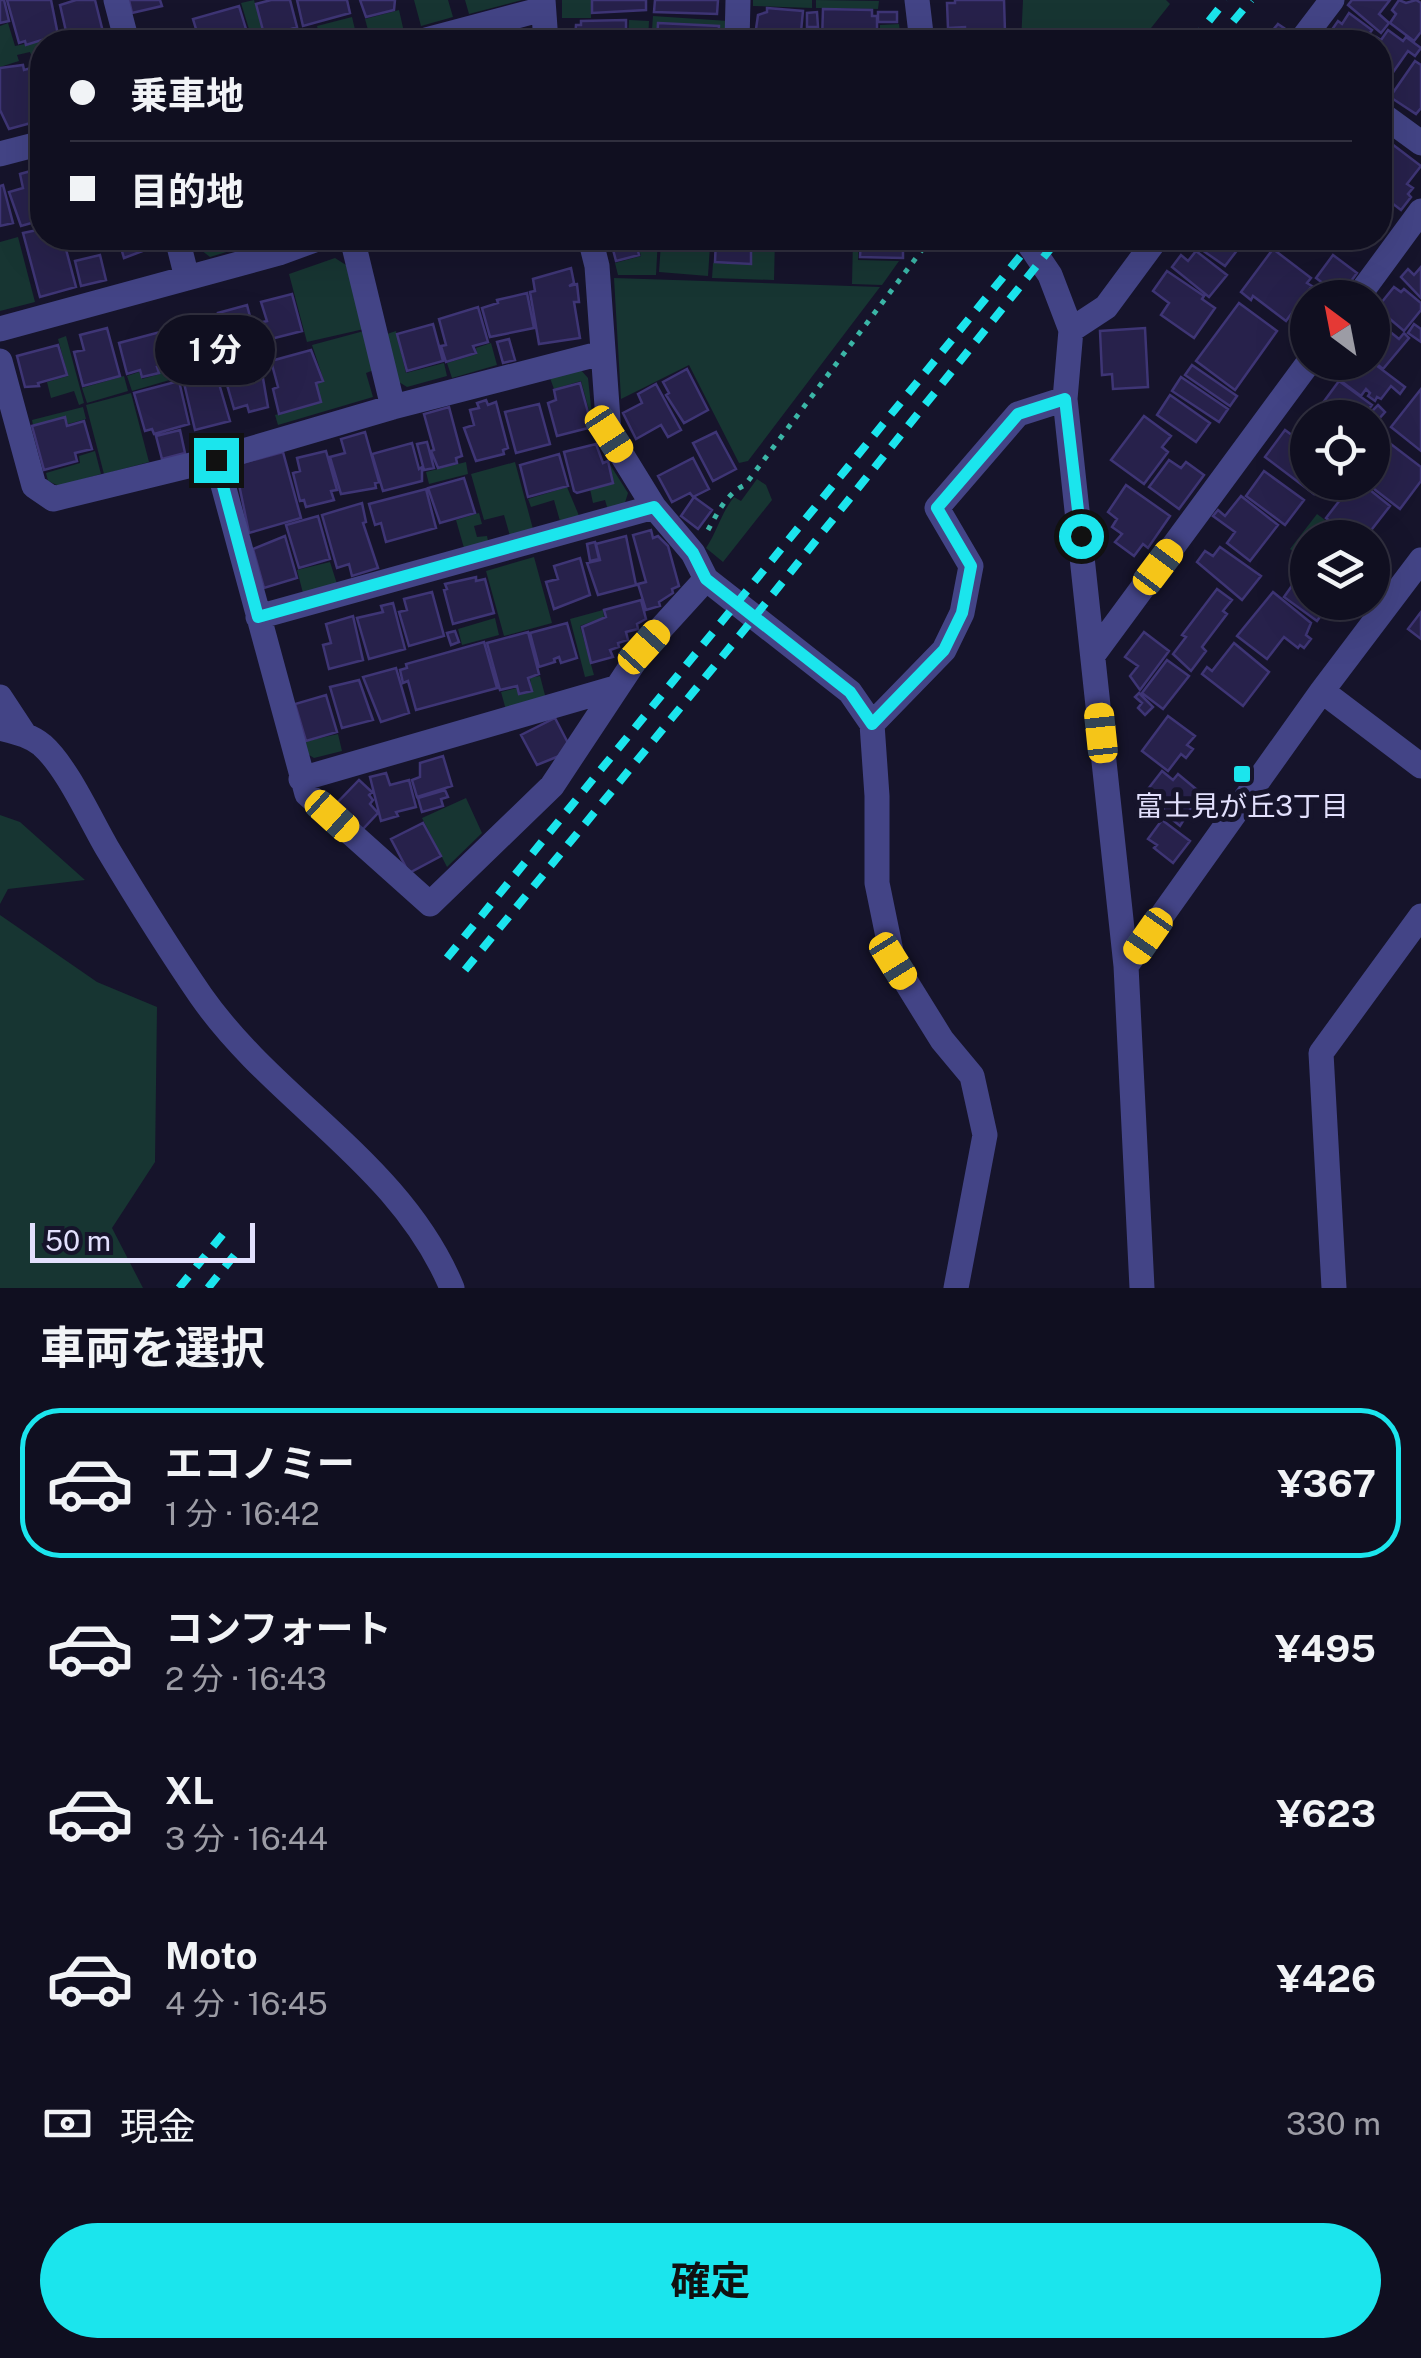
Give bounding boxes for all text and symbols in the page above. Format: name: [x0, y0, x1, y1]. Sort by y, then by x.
text: 乗車地: [130, 73, 244, 118]
text: 目的地: [130, 169, 244, 214]
north arrow: [1290, 280, 1390, 380]
map controls: [1290, 280, 1390, 620]
callout: 1 分: [156, 315, 276, 385]
text: 1 分: [189, 331, 241, 368]
button: locate: [1290, 400, 1390, 500]
car: [580, 401, 638, 467]
route end: [194, 438, 239, 483]
route start: [1059, 514, 1104, 559]
button: layers: [1290, 520, 1390, 620]
car: [1128, 534, 1188, 600]
car: [613, 615, 675, 679]
car: [1083, 702, 1119, 764]
marker: 富士見が丘3丁目: [1231, 763, 1253, 785]
car: [300, 785, 364, 847]
place label: 富士見が丘3丁目: [1135, 789, 1349, 822]
car: [1119, 903, 1177, 969]
car: [864, 928, 922, 994]
scale bar: [30, 1218, 255, 1262]
text: 50 m: [45, 1224, 111, 1257]
text: 車両を選択: [40, 1321, 265, 1374]
icon: car: [45, 1438, 135, 1528]
text: エコノミー: [165, 1441, 355, 1486]
text: ¥367: [1278, 1461, 1376, 1506]
text: 1 分 · 16:42: [165, 1495, 320, 1532]
icon: car: [45, 1603, 135, 1693]
text: コンフォート: [165, 1606, 392, 1651]
text: ¥495: [1275, 1626, 1376, 1671]
text: 2 分 · 16:43: [165, 1660, 327, 1697]
icon: car: [45, 1768, 135, 1858]
text: XL: [165, 1768, 214, 1813]
text: ¥623: [1276, 1791, 1376, 1836]
text: 3 分 · 16:44: [165, 1820, 328, 1857]
icon: car: [45, 1933, 135, 2023]
text: Moto: [165, 1933, 258, 1978]
text: ¥426: [1277, 1956, 1376, 2001]
text: 4 分 · 16:45: [165, 1985, 328, 2022]
icon: cash: [40, 2096, 95, 2151]
text: 現金: [120, 2104, 196, 2149]
text: 330 m: [1286, 2105, 1381, 2142]
button: 確定: [40, 2223, 1381, 2338]

